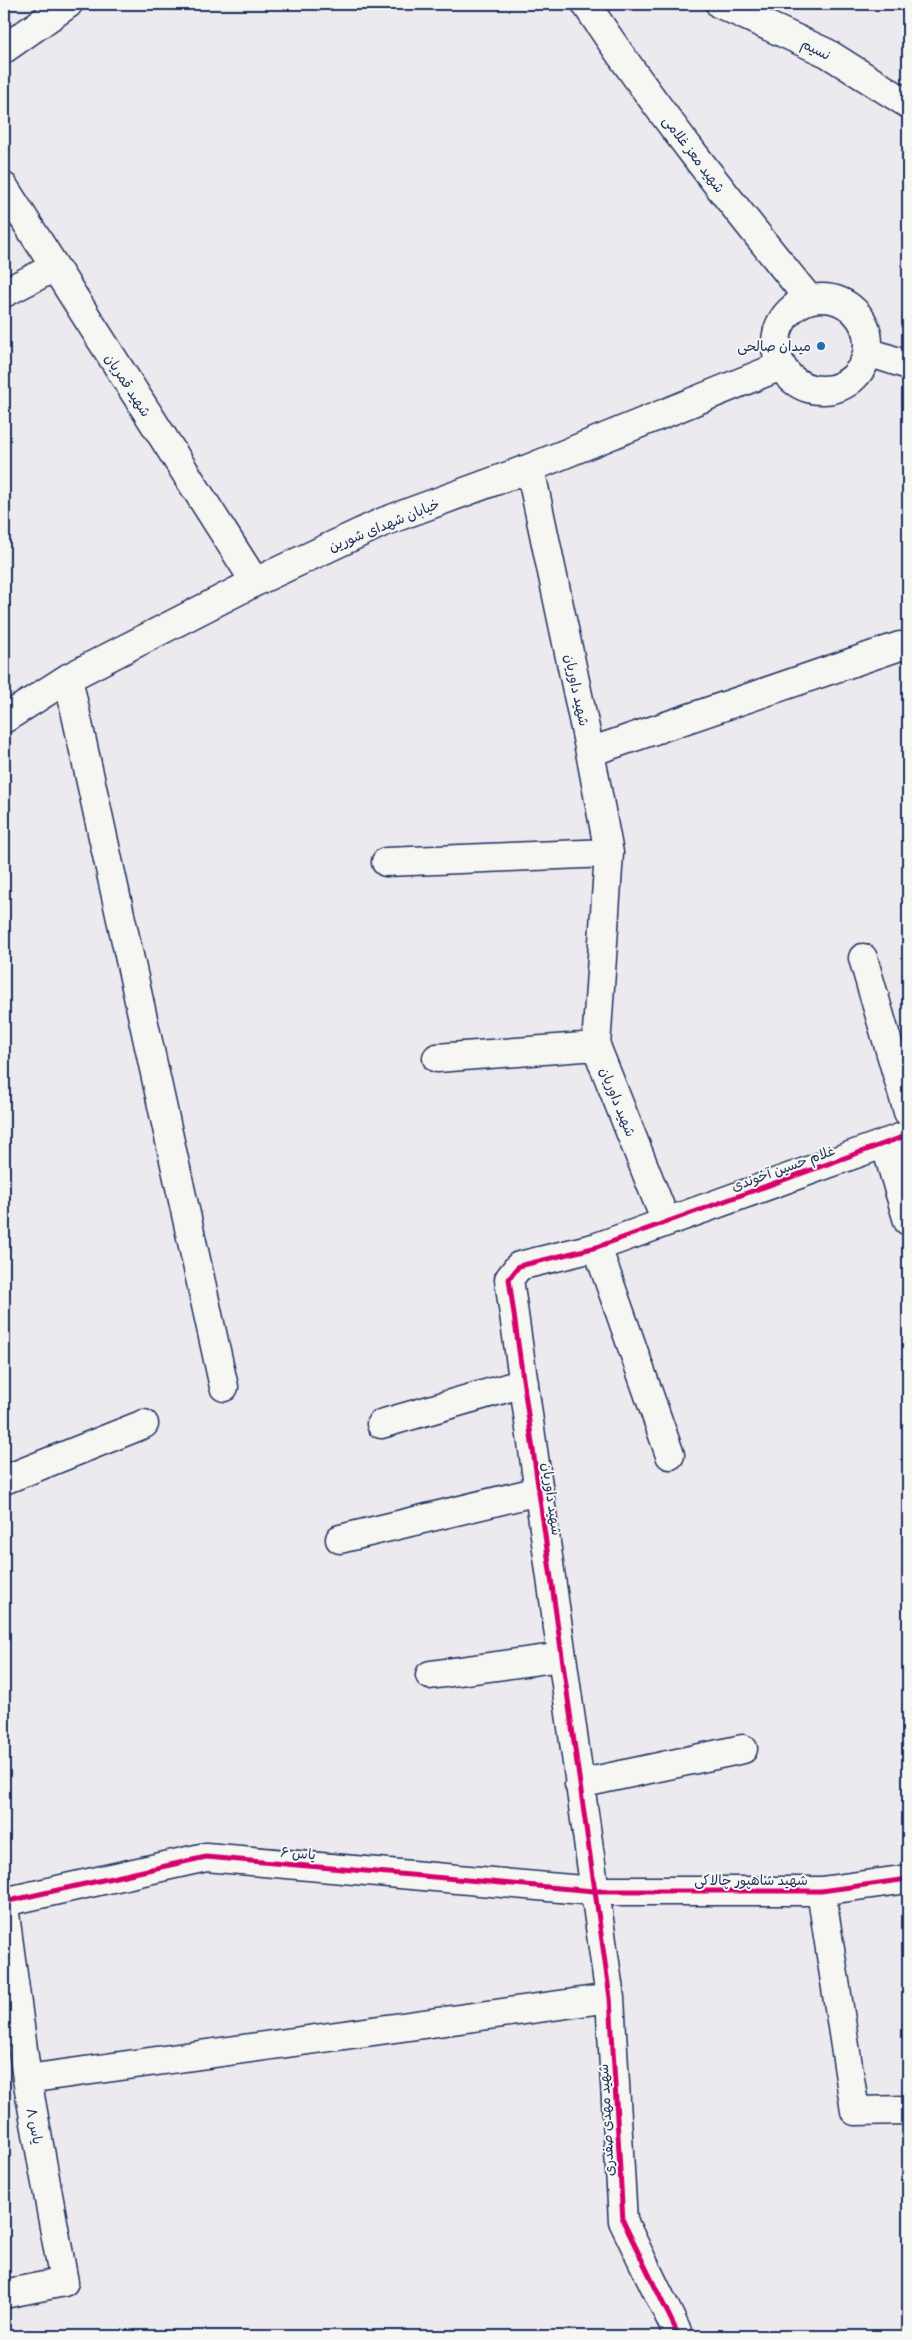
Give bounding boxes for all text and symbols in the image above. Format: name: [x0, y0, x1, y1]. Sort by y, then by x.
street label: نسیم: [797, 34, 834, 66]
street label: شهید معز غلامی: [659, 112, 729, 196]
place label: میدان صالحی: [737, 337, 811, 355]
marker: میدان صالحی: [815, 340, 827, 352]
street label: شهید قمریان: [101, 350, 155, 420]
street label: خیابان شهدای شورین: [326, 495, 442, 555]
street label: شهید داوریان: [561, 652, 593, 728]
street label: شهید داوریان: [596, 1065, 640, 1139]
street label: غلام حسین آخوندی: [729, 1141, 838, 1197]
street label: شهید داوریان: [538, 1461, 566, 1537]
street label: یاس ۶: [280, 1842, 316, 1864]
street label: شهید شاهپور چالاکی: [694, 1871, 808, 1890]
street label: شهید مهدی صفدری: [594, 2063, 618, 2177]
street label: یاس ۸: [23, 2106, 47, 2146]

